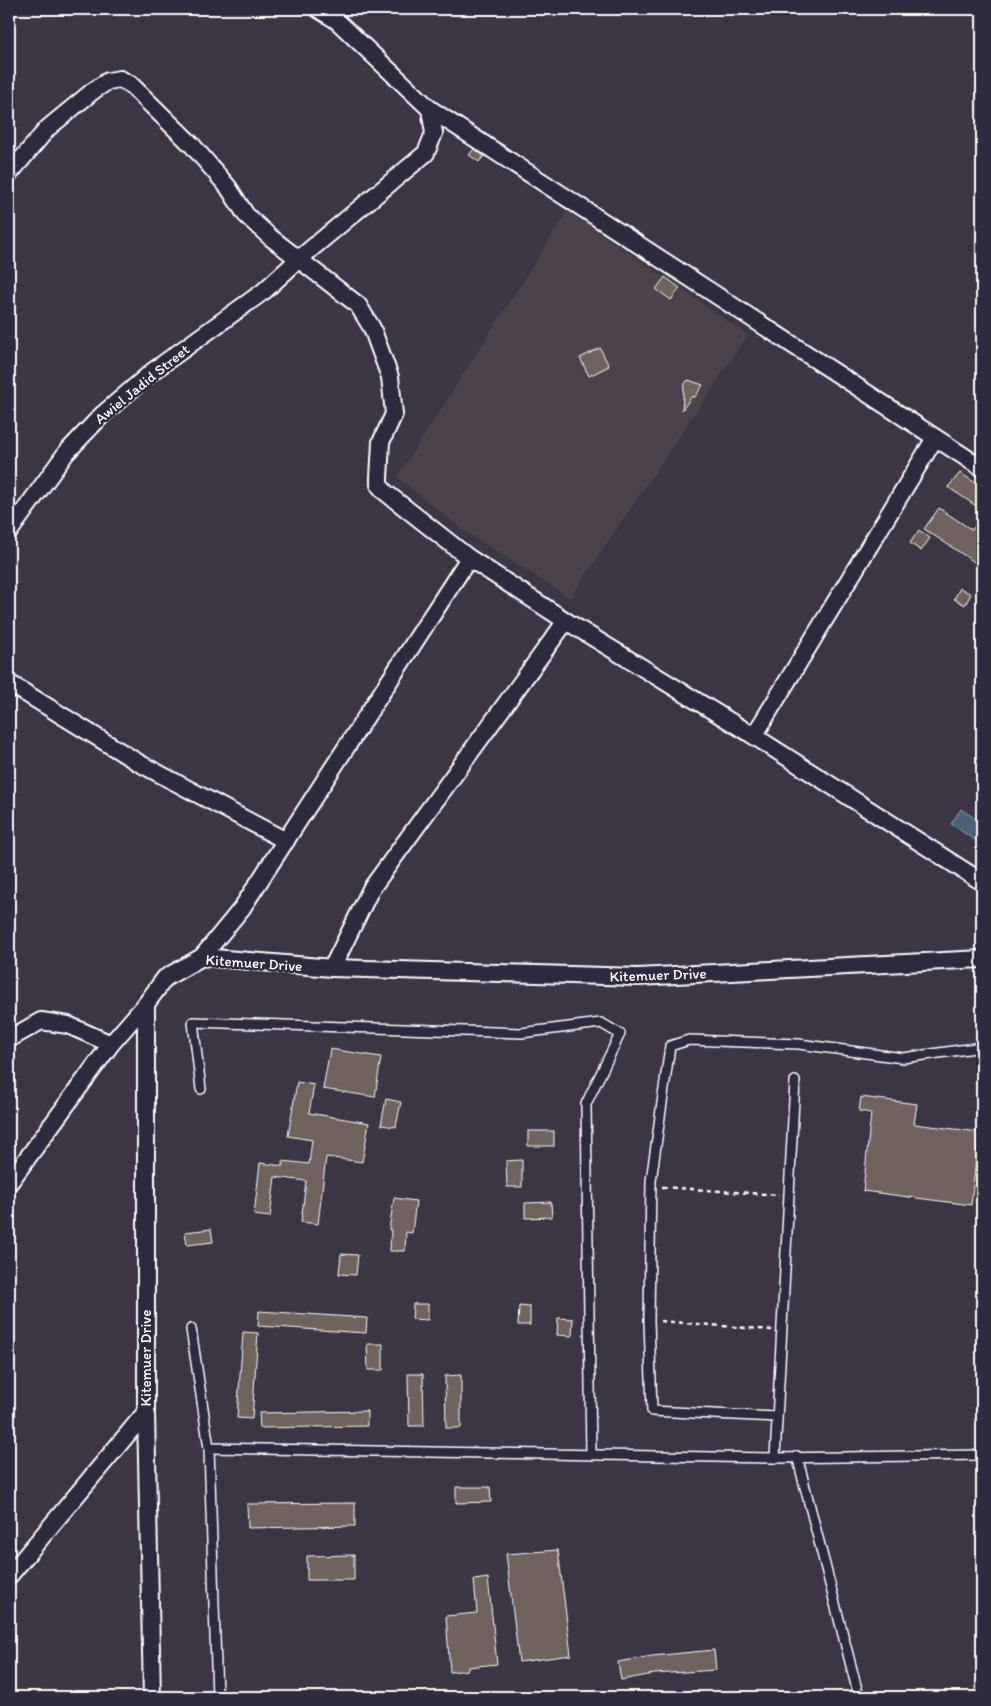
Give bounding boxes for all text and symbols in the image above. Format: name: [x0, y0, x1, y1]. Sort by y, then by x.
street label: Awiel Jadid Street: [91, 340, 193, 428]
street label: Kitemuer Drive: [205, 951, 303, 975]
street label: Kitemuer Drive: [609, 964, 707, 986]
street label: Kitemuer Drive: [137, 1310, 155, 1407]

